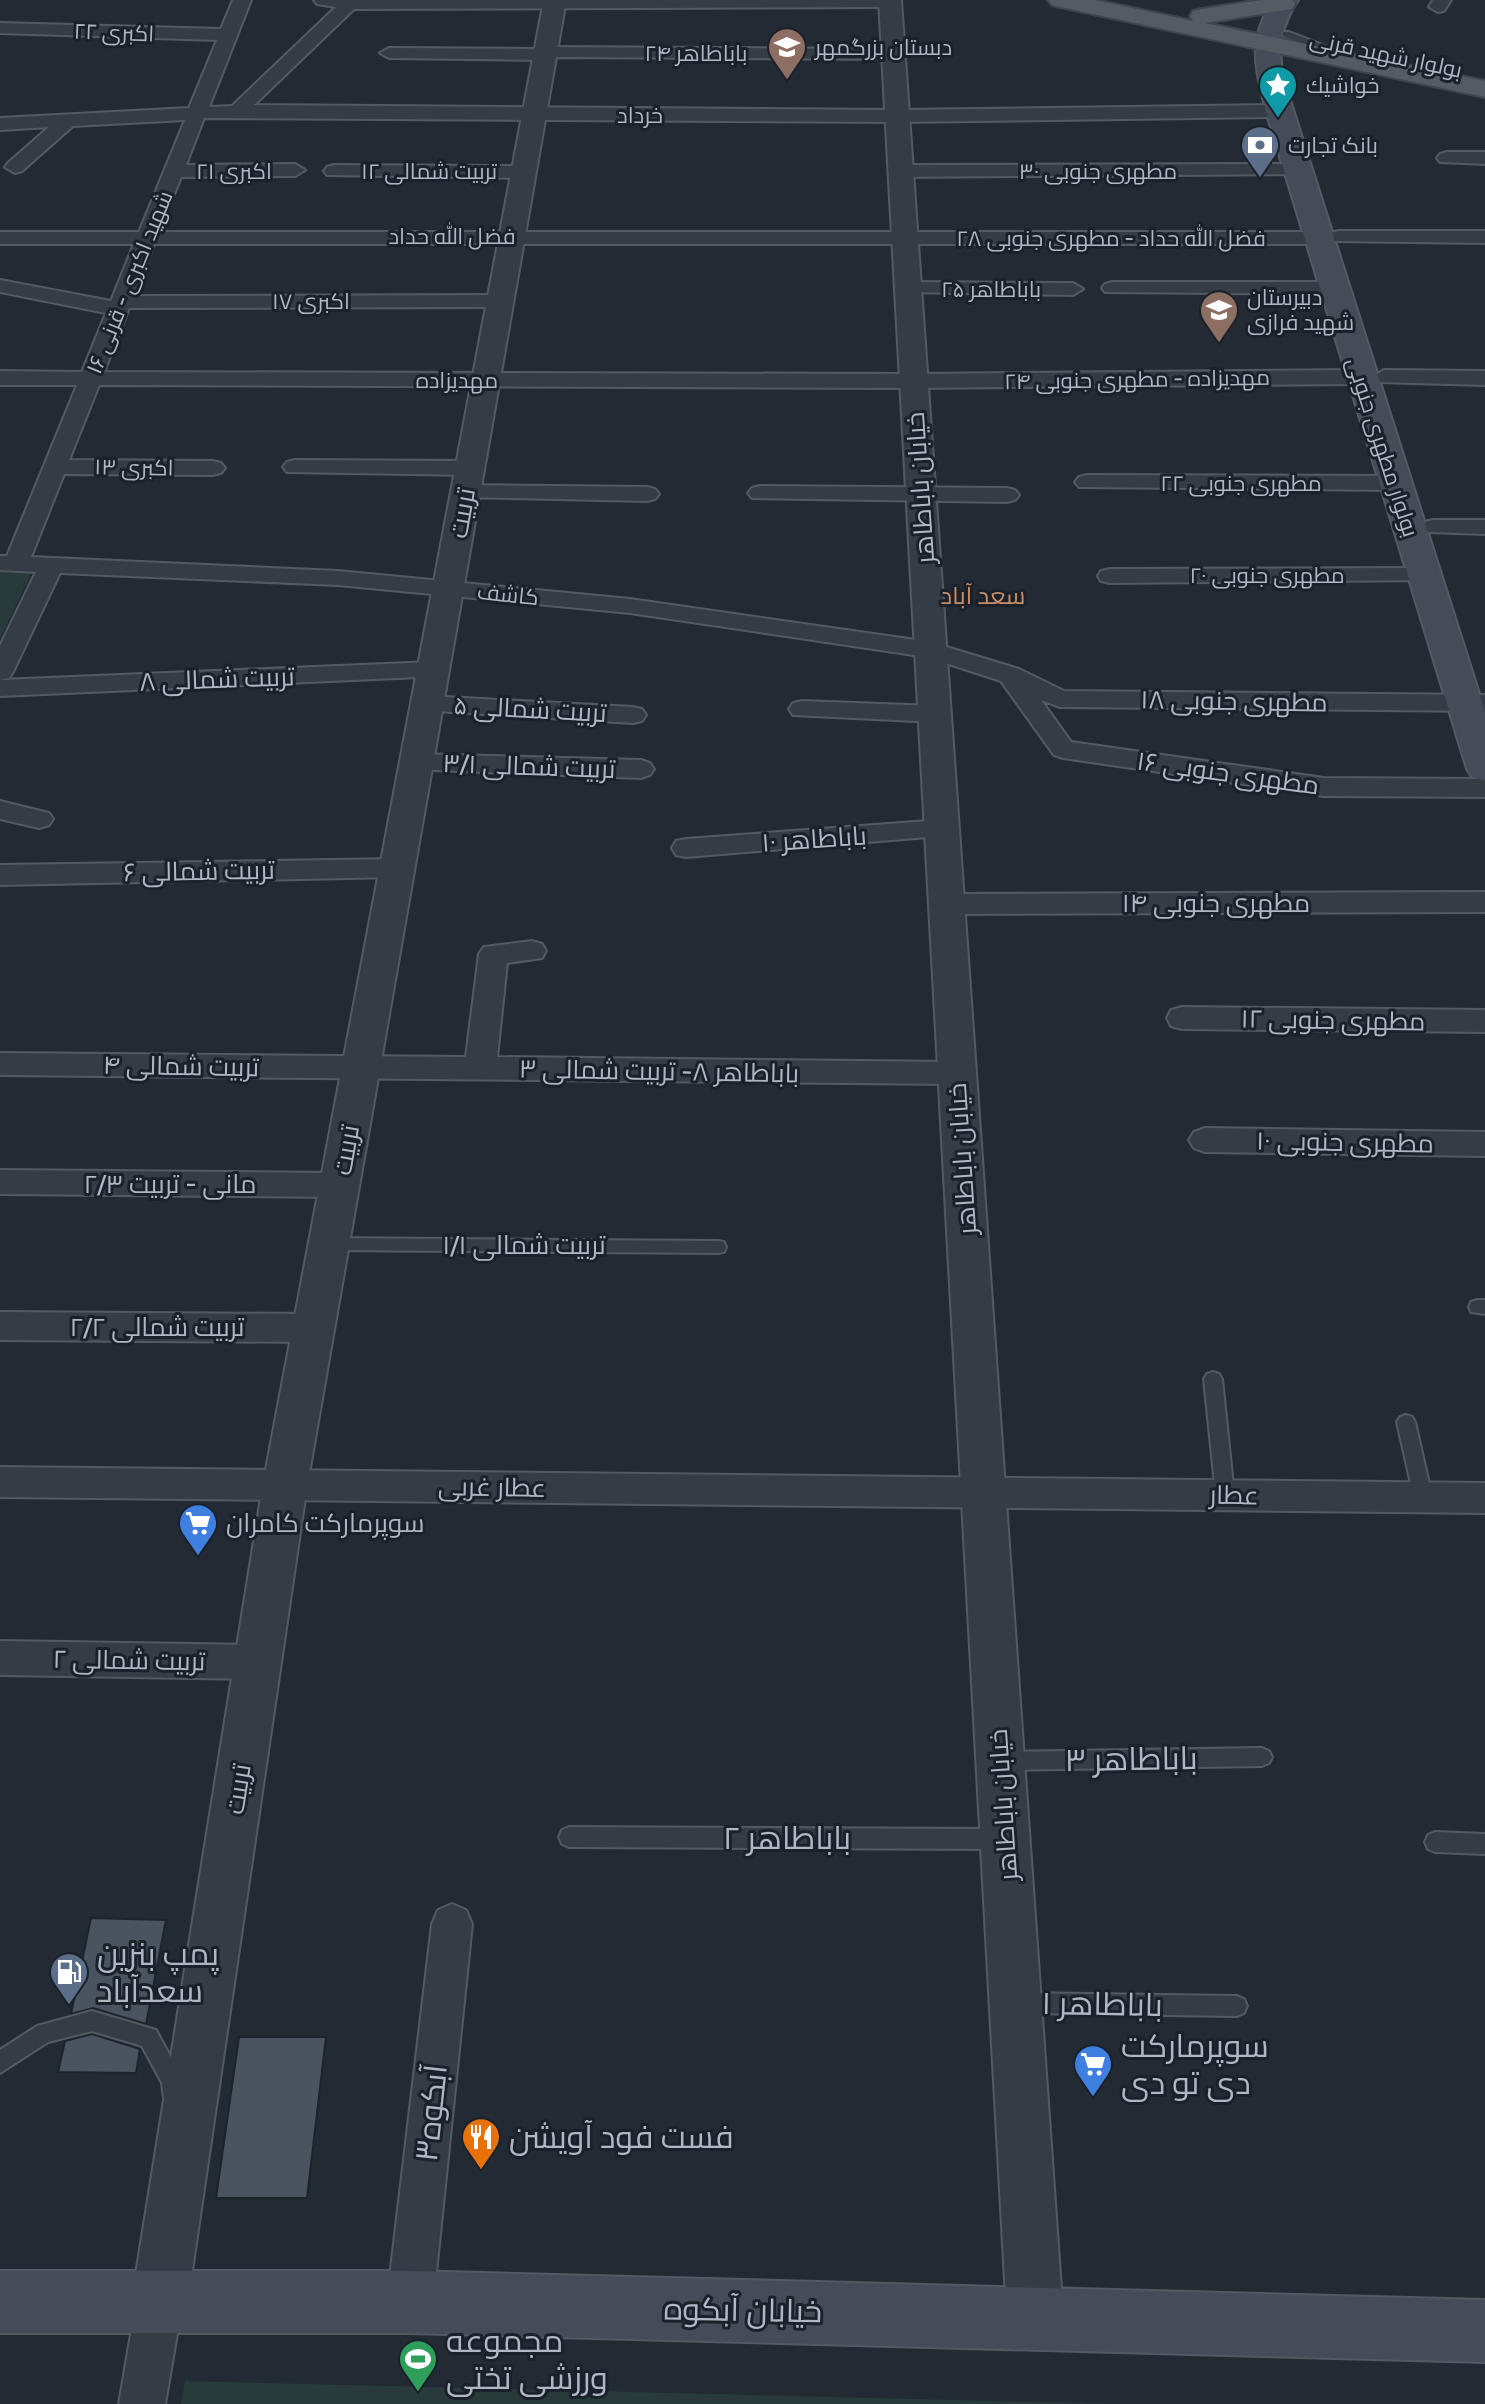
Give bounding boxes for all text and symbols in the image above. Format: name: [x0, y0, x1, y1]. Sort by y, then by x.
street label: اکبری ۲۲: [73, 18, 155, 47]
street label: بولوار شهید قرنی: [1307, 25, 1465, 84]
school or university icon: دبستان بزرگمهر: [766, 26, 808, 81]
place label: دبستان بزرگمهر: [813, 34, 952, 61]
street label: باباطاهر ۲۴: [645, 40, 747, 67]
place icon: خواشيك: [1257, 64, 1299, 119]
place label: خواشيك: [1306, 72, 1379, 99]
street label: خرداد: [617, 102, 663, 129]
bank icon: بانک تجارت: [1239, 124, 1281, 179]
place label: بانک تجارت: [1288, 132, 1378, 159]
street label: اکبری ۲۱: [196, 158, 272, 185]
street label: تربیت شمالی ۱۲: [361, 158, 497, 185]
street label: مطهری جنوبی ۳۰: [1019, 158, 1177, 185]
street label: شهید اکبری - قرنی ۱۶: [80, 187, 179, 378]
street label: فضل الله حداد: [388, 222, 516, 250]
street label: فضل الله حداد - مطهری جنوبی ۲۸: [956, 224, 1266, 252]
street label: باباطاهر ۲۵: [941, 276, 1041, 303]
place label: دبیرستان شهید فرازی: [1247, 284, 1354, 336]
street label: اکبری ۱۷: [272, 288, 350, 315]
school or university icon: دبیرستان شهید فرازی: [1198, 289, 1240, 344]
street label: بولوار مطهری جنوبی: [1341, 354, 1424, 540]
street label: مهدیزاده - مطهری جنوبی ۲۴: [1004, 364, 1270, 395]
street label: مهدیزاده: [416, 367, 498, 394]
street label: خیابان باباطاهر: [899, 411, 941, 567]
street label: اکبری ۱۳: [94, 453, 174, 482]
street label: مطهری جنوبی ۲۲: [1160, 470, 1322, 497]
street label: تربیت: [442, 485, 482, 541]
street label: مطهری جنوبی ۲۰: [1189, 562, 1345, 589]
street label: کاشف: [476, 578, 540, 611]
district label: سعد آباد: [941, 581, 1025, 610]
street label: تربیت شمالی ۸: [139, 660, 295, 698]
street label: مطهری جنوبی ۱۸: [1140, 683, 1328, 719]
street label: تربیت شمالی ۵: [453, 689, 607, 729]
street label: مطهری جنوبی ۱۶: [1135, 744, 1321, 802]
street label: تربیت شمالی ۳/۱: [442, 747, 616, 785]
street label: باباطاهر ۱۰: [760, 819, 868, 859]
street label: تربیت شمالی ۶: [123, 854, 275, 888]
street label: مطهری جنوبی ۱۴: [1122, 887, 1310, 919]
street label: مطهری جنوبی ۱۲: [1240, 1002, 1426, 1038]
street label: تربیت شمالی ۴: [103, 1049, 260, 1083]
street label: باباطاهر ۸- تربیت شمالی ۳: [519, 1053, 799, 1089]
street label: خیابان باباطاهر: [941, 1082, 983, 1238]
street label: تربیت: [326, 1122, 366, 1178]
street label: مطهری جنوبی ۱۰: [1256, 1124, 1434, 1160]
street label: مانی - تربیت ۲/۳: [83, 1168, 257, 1200]
street label: تربیت شمالی ۱/۱: [442, 1229, 606, 1261]
street label: تربیت شمالی ۲/۲: [70, 1311, 245, 1343]
street label: عطار غربی: [438, 1470, 546, 1504]
street label: عطار: [1207, 1479, 1259, 1511]
supermarket icon: سوپرمارکت کامران: [177, 1502, 219, 1557]
place label: سوپرمارکت کامران: [226, 1507, 425, 1540]
street label: تربیت شمالی ۲: [52, 1643, 206, 1677]
street label: خیابان باباطاهر: [982, 1728, 1024, 1884]
street label: باباطاهر ۳: [1064, 1738, 1198, 1779]
street label: تربیت: [218, 1761, 258, 1816]
street label: باباطاهر ۲: [723, 1818, 851, 1857]
place label: پمپ بنزین سعدآباد: [97, 1934, 219, 2010]
fuel station icon: پمپ بنزین سعدآباد: [48, 1951, 90, 2006]
street label: باباطاهر ۱: [1041, 1983, 1163, 2024]
place label: سوپرمارکت دی تو دی: [1121, 2026, 1269, 2102]
supermarket icon: سوپرمارکت دی تو دی: [1072, 2043, 1114, 2098]
street label: آبکوه۳: [406, 2062, 455, 2163]
restaurant icon: فست فود آویشن: [460, 2116, 502, 2171]
place label: فست فود آویشن: [509, 2117, 734, 2156]
street label: خیابان آبکوه: [663, 2289, 823, 2330]
place label: مجموعه ورزشی تختی: [446, 2321, 608, 2397]
sports icon: مجموعه ورزشی تختی: [397, 2338, 439, 2393]

